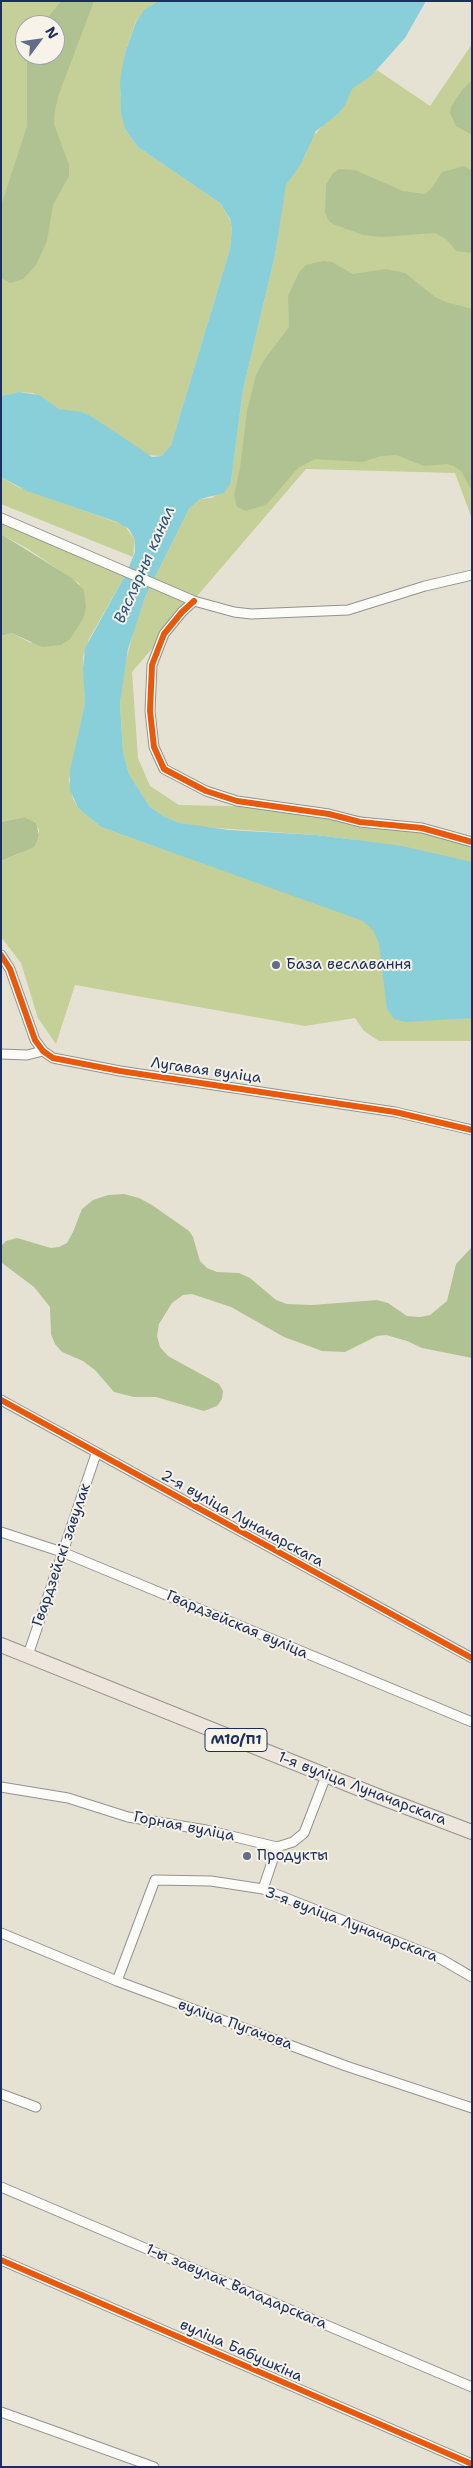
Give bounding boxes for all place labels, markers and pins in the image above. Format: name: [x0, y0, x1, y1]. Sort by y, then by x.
place label: База веславання: [286, 956, 412, 974]
marker: База веславання: [270, 959, 282, 971]
place label: Продукты: [257, 1847, 328, 1865]
marker: Продукты: [241, 1850, 253, 1862]

